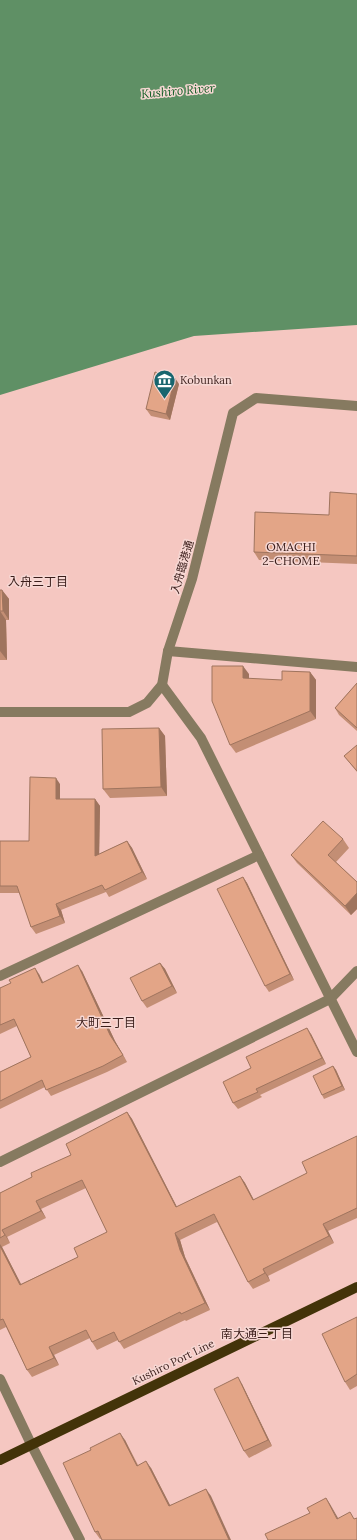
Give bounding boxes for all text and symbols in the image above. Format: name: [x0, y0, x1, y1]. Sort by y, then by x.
water label: Kushiro River: [140, 80, 216, 101]
museum icon: Kobunkan: [152, 367, 178, 400]
place label: Kobunkan: [180, 373, 232, 387]
street label: 入舟臨港通: [168, 539, 196, 595]
district label: OMACHI 2-CHOME: [262, 539, 320, 568]
district label: 入舟三丁目: [8, 574, 68, 589]
district label: 大町三丁目: [76, 1015, 136, 1030]
district label: 南大通三丁目: [221, 1326, 293, 1341]
street label: Kushiro Port Line: [130, 1336, 216, 1388]

